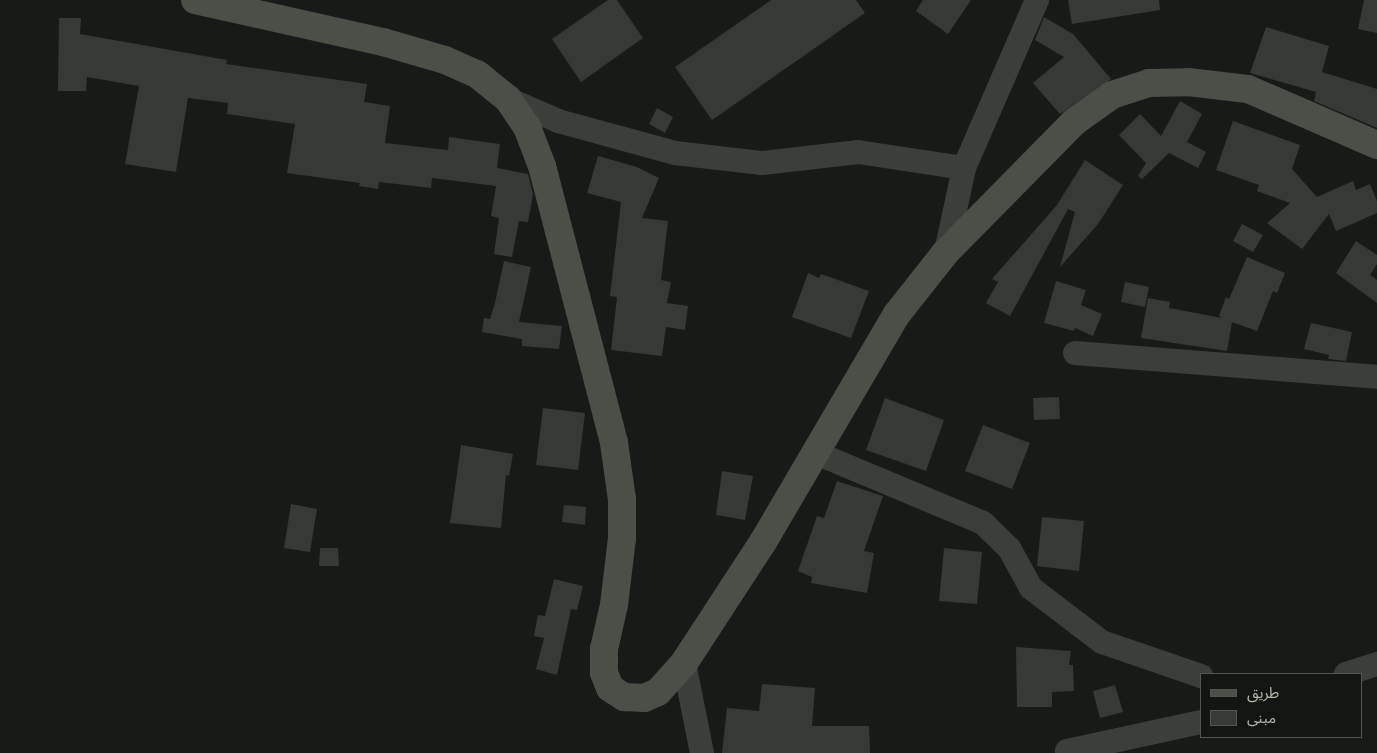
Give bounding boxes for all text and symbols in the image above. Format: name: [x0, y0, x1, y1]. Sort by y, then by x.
legend: [1200, 673, 1362, 738]
text: طريق: [1247, 683, 1279, 701]
text: مبنى: [1247, 708, 1276, 726]

